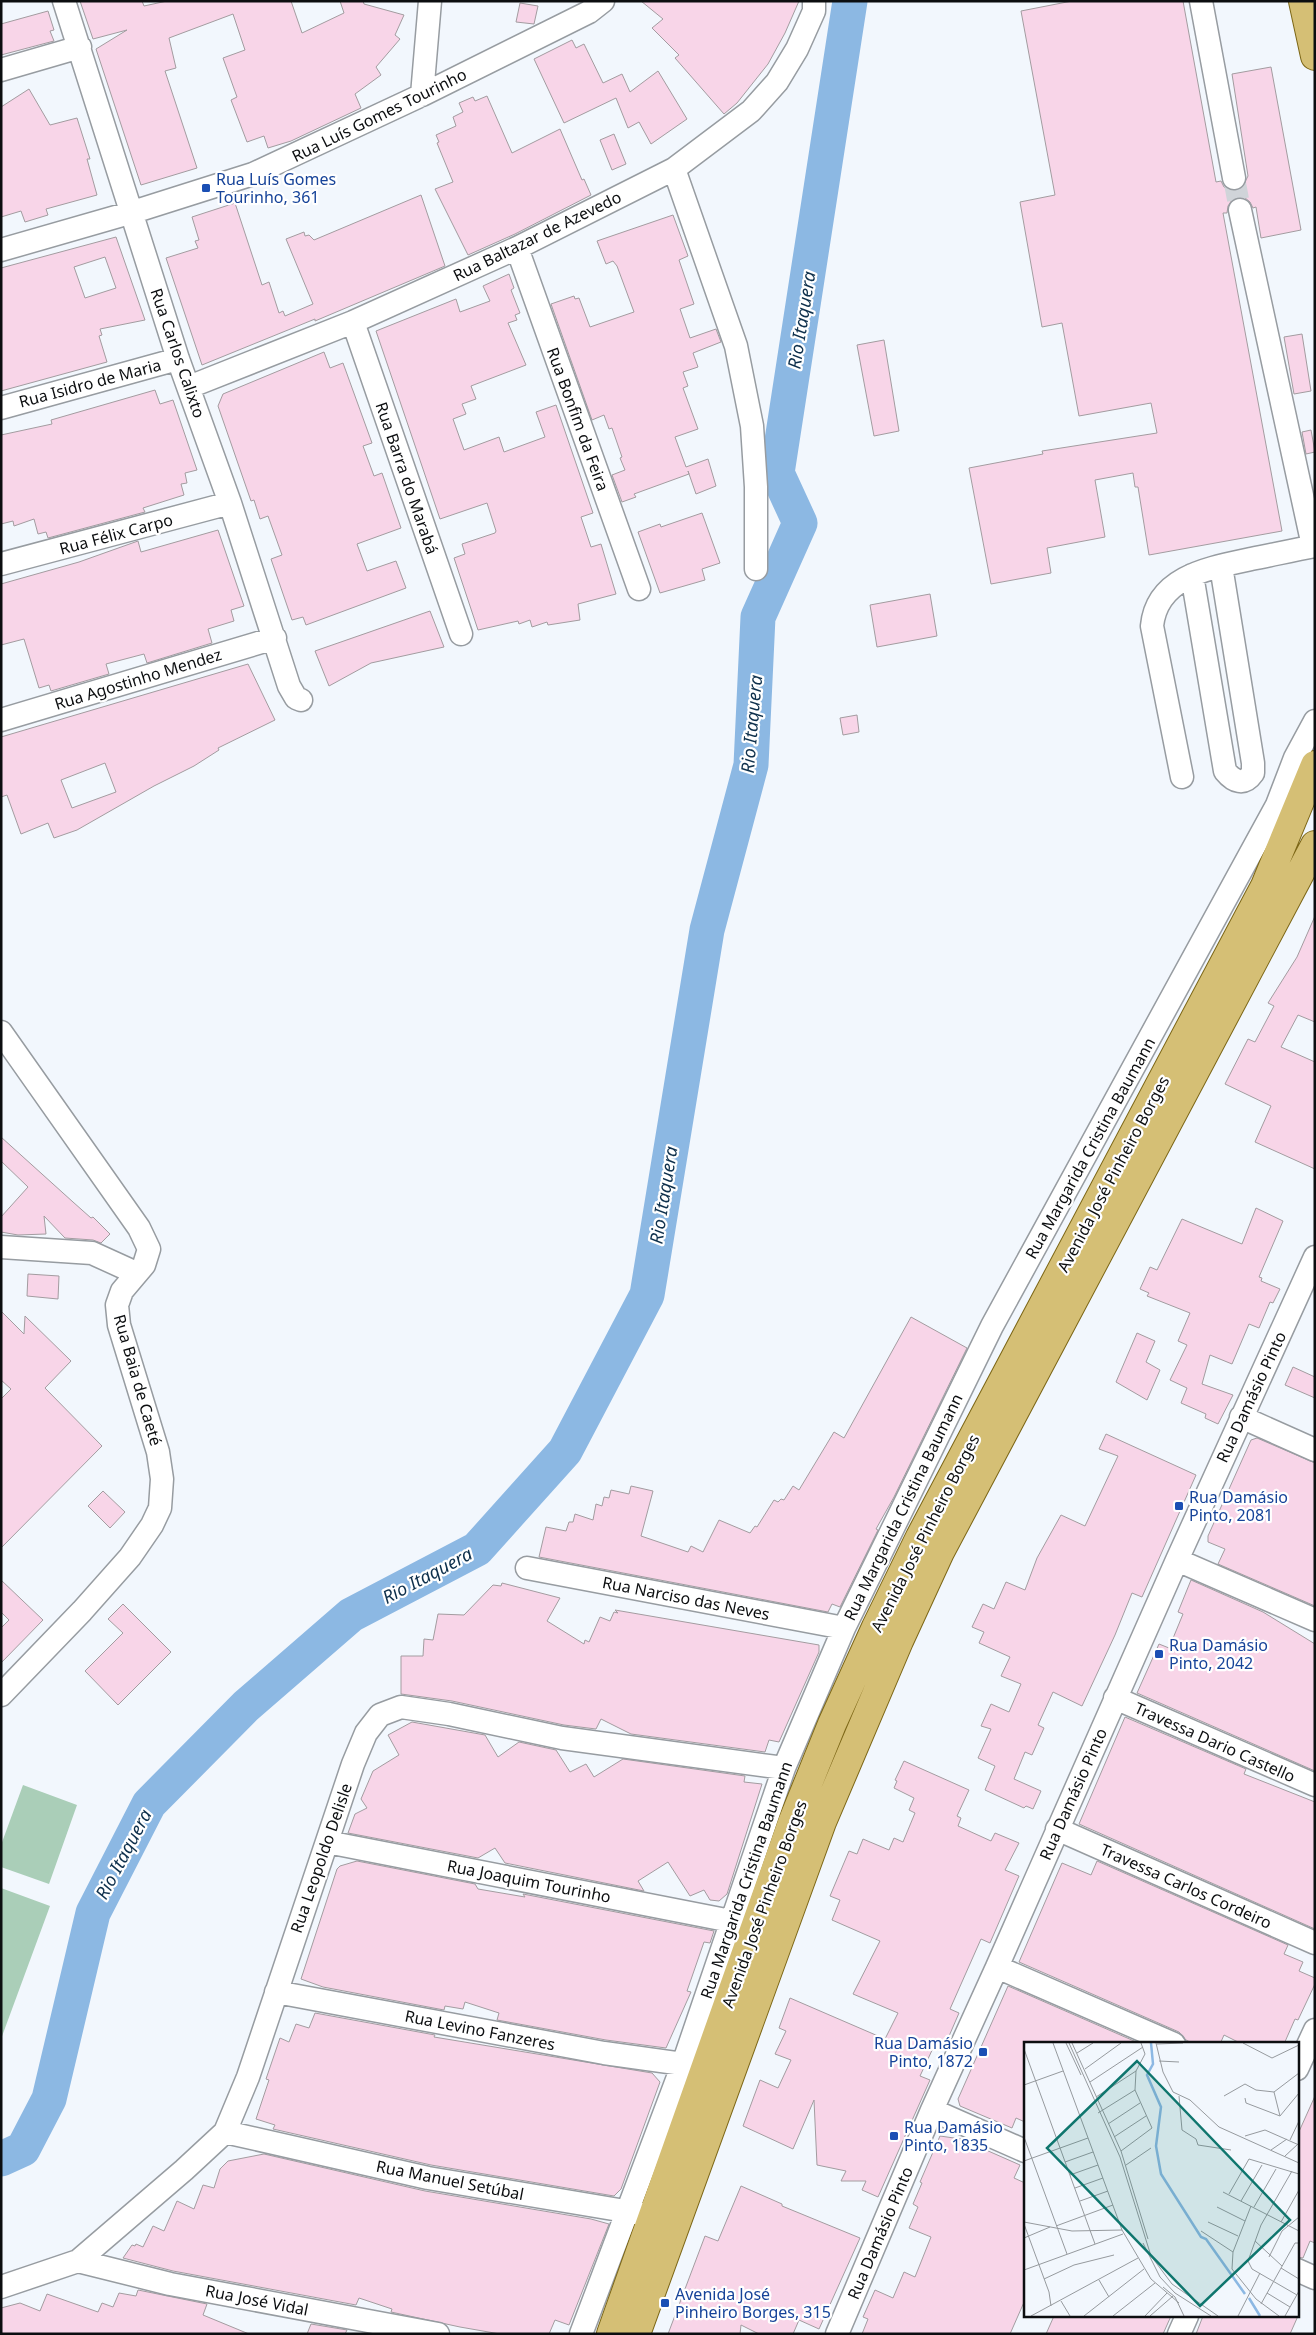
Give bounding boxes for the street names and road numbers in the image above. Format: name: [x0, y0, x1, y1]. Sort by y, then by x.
street label: Rua Luís Gomes Tourinho: [288, 63, 470, 167]
street label: Rua Baltazar de Azevedo: [449, 186, 625, 286]
street label: Rua Carlos Calixto: [146, 285, 210, 421]
street label: Rua Bonfim da Feira: [542, 344, 614, 494]
street label: Rua Isidro de Maria: [16, 353, 164, 413]
street label: Rua Barra do Marabá: [371, 399, 443, 557]
street label: Rua Félix Carpo: [57, 508, 175, 560]
street label: Rua Agostinho Mendez: [52, 643, 224, 715]
street label: Rua Margarida Cristina Baumann: [1020, 1033, 1160, 1263]
street label: Avenida José Pinheiro Borges: [1052, 1072, 1174, 1276]
street label: Rua Baia de Caeté: [109, 1312, 167, 1448]
street label: Rua Damásio Pinto: [1211, 1328, 1291, 1466]
street label: Rua Margarida Cristina Baumann: [838, 1390, 968, 1624]
street label: Avenida José Pinheiro Borges: [865, 1430, 985, 1636]
street label: Rua Narciso das Neves: [600, 1571, 772, 1625]
street label: Travessa Dario Castello: [1131, 1697, 1299, 1787]
street label: Rua Damásio Pinto: [1034, 1725, 1112, 1863]
street label: Rua Margarida Cristina Baumann: [695, 1758, 797, 2002]
street label: Rua Leopoldo Delisle: [285, 1780, 357, 1936]
street label: Avenida José Pinheiro Borges: [716, 1797, 812, 2011]
street label: Travessa Carlos Cordeiro: [1097, 1838, 1275, 1934]
street label: Rua Joaquim Tourinho: [445, 1854, 613, 1908]
street label: Rua Levino Fanzeres: [403, 2005, 557, 2055]
street label: Rua Manuel Setúbal: [374, 2155, 526, 2205]
street label: Rua Damásio Pinto: [842, 2163, 918, 2303]
street label: Rua José Vidal: [204, 2279, 310, 2321]

